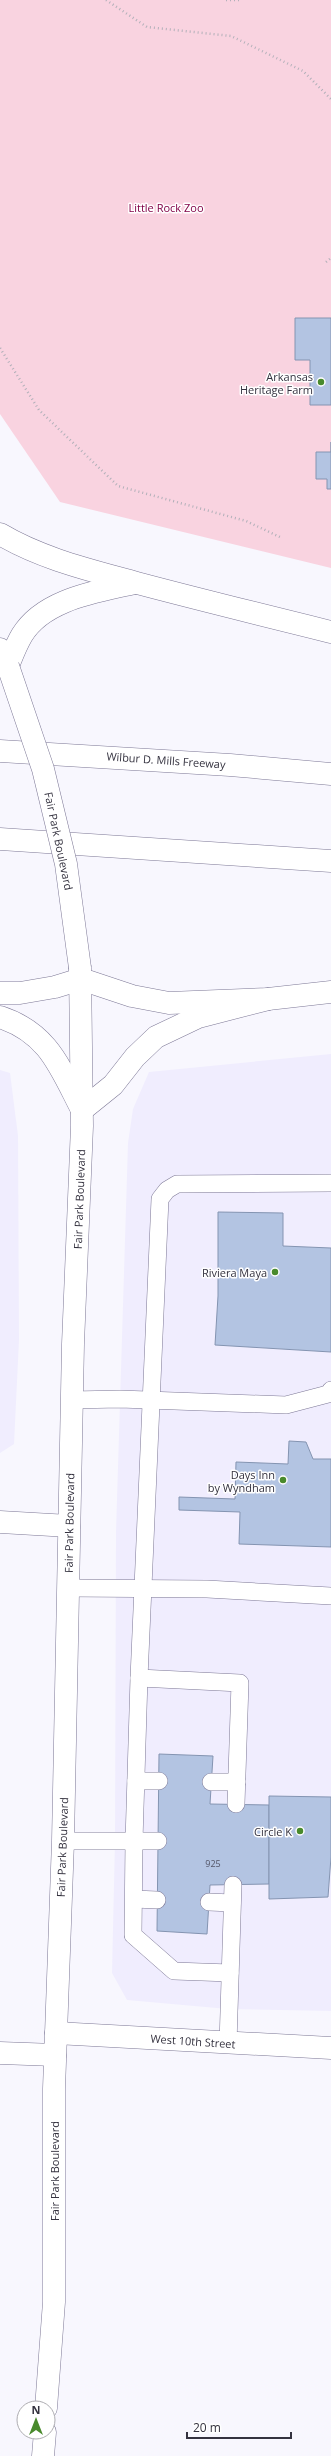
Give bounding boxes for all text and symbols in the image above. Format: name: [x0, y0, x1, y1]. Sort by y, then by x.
park label: Little Rock Zoo: [128, 200, 204, 215]
place label: Arkansas Heritage Farm: [240, 369, 313, 397]
marker: Arkansas Heritage Farm: [316, 377, 326, 387]
street label: Wilbur D. Mills Freeway: [106, 748, 226, 772]
street label: Fair Park Boulevard: [41, 791, 77, 891]
street label: Fair Park Boulevard: [70, 1149, 88, 1249]
place label: Riviera Maya: [202, 1265, 267, 1280]
marker: Riviera Maya: [270, 1267, 280, 1277]
place label: Days Inn by Wyndham: [208, 1467, 275, 1495]
street label: Fair Park Boulevard: [61, 1473, 77, 1573]
marker: Days Inn by Wyndham: [278, 1475, 288, 1485]
street label: Fair Park Boulevard: [53, 1797, 71, 1897]
place label: Circle K: [254, 1824, 292, 1839]
marker: Circle K: [295, 1826, 305, 1836]
house number: 925: [205, 1857, 221, 1870]
street label: West 10th Street: [150, 2031, 236, 2051]
street label: Fair Park Boulevard: [47, 2121, 62, 2221]
north arrow: [16, 2400, 56, 2440]
text: N: [32, 2402, 40, 2417]
scale bar: [187, 2414, 291, 2440]
text: 20 m: [193, 2419, 221, 2436]

